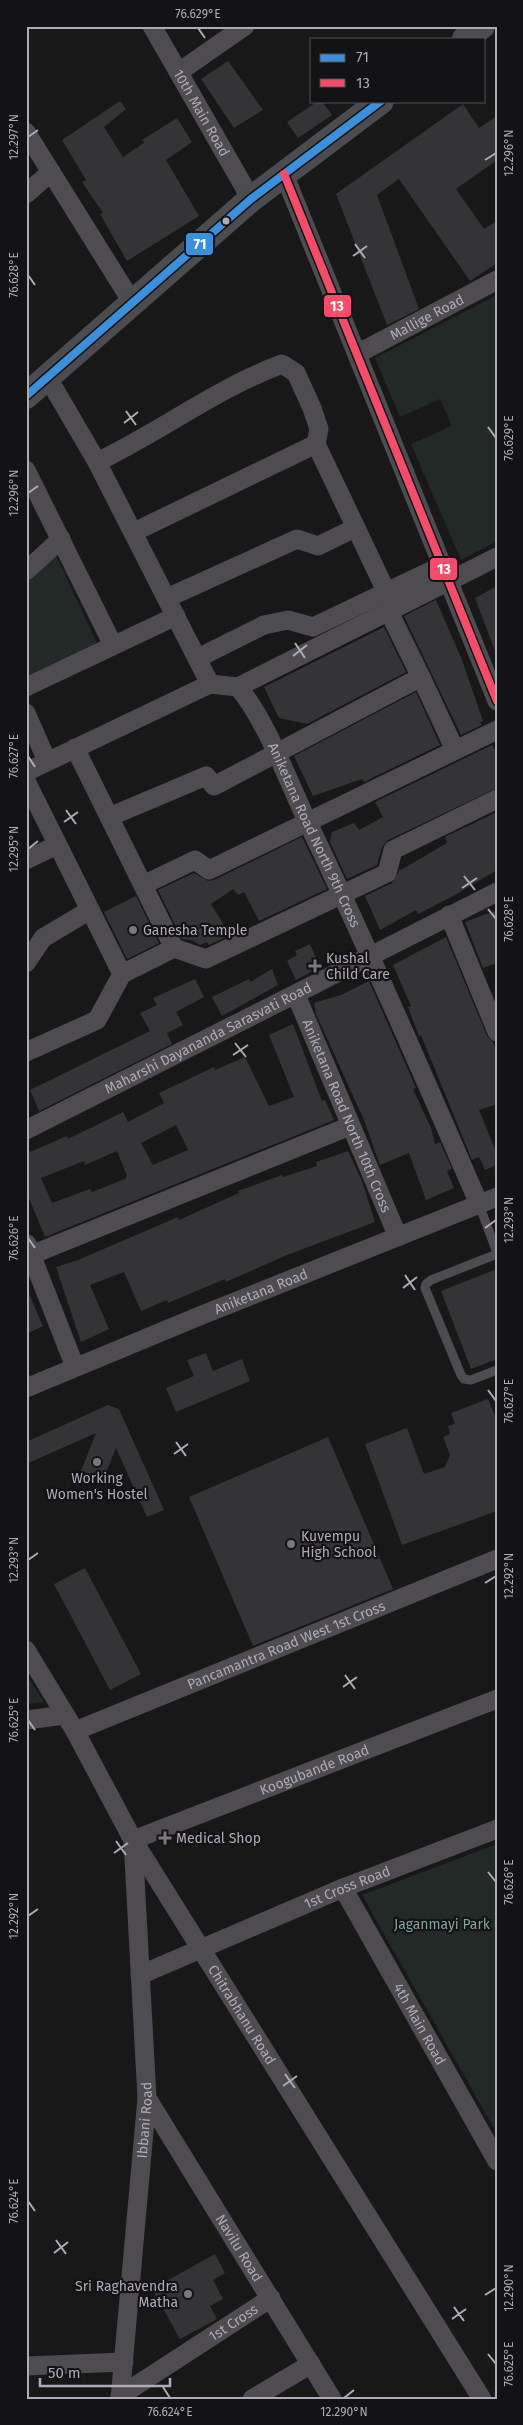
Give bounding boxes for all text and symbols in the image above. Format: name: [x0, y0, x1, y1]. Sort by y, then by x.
text: 76.629°E: [175, 7, 221, 21]
legend: [310, 38, 486, 102]
text: 71: [356, 48, 369, 66]
street label: 10th Main Road: [170, 66, 233, 160]
text: 13: [356, 74, 370, 92]
text: 12.297°N: [7, 114, 21, 160]
text: 12.296°N: [502, 130, 516, 176]
unlabelled marker: [221, 216, 231, 226]
line badge: 71: [185, 232, 214, 256]
text: 71: [194, 236, 206, 253]
text: 76.628°E: [7, 252, 21, 298]
street label: Mallige Road: [387, 291, 467, 344]
line badge: 13: [323, 294, 352, 318]
text: 13: [330, 298, 344, 315]
text: 76.629°E: [502, 415, 516, 461]
text: 12.296°N: [7, 470, 21, 516]
line badge: 13: [429, 557, 458, 581]
text: 13: [437, 561, 451, 578]
text: 76.627°E: [7, 734, 21, 778]
street label: Aniketana Road North 9th Cross: [264, 740, 364, 930]
text: 12.295°N: [7, 826, 21, 872]
text: 76.628°E: [502, 896, 516, 942]
place label: Ganesha Temple: [143, 922, 247, 939]
marker: Ganesha Temple: [127, 924, 139, 936]
place label: Kushal Child Care: [326, 950, 390, 983]
marker: Kushal Child Care: [308, 959, 322, 973]
street label: Maharshi Dayananda Sarasvati Road: [102, 979, 315, 1098]
street label: Aniketana Road North 10th Cross: [298, 1017, 395, 1215]
text: 12.293°N: [502, 1197, 516, 1243]
text: 76.626°E: [7, 1215, 21, 1261]
street label: Aniketana Road: [212, 1266, 310, 1318]
text: 76.627°E: [502, 1379, 516, 1423]
marker: Working Women's Hostel: [91, 1456, 103, 1468]
place label: Working Women's Hostel: [46, 1470, 148, 1503]
place label: Kuvempu High School: [301, 1528, 377, 1561]
text: 12.293°N: [7, 1537, 21, 1583]
marker: Kuvempu High School: [285, 1538, 297, 1550]
text: 12.292°N: [502, 1553, 516, 1599]
street label: Pancamantra Road West 1st Cross: [185, 1597, 388, 1693]
text: 76.625°E: [7, 1698, 21, 1743]
street label: Koogubande Road: [257, 1741, 372, 1799]
place label: Medical Shop: [176, 1830, 261, 1847]
marker: Medical Shop: [158, 1831, 172, 1845]
text: 76.626°E: [502, 1859, 516, 1905]
street label: 1st Cross Road: [302, 1863, 393, 1913]
text: 12.292°N: [7, 1893, 21, 1939]
park label: Jaganmayi Park: [394, 1916, 491, 1933]
street label: Chitrabhanu Road: [204, 1962, 279, 2068]
street label: 4th Main Road: [389, 1980, 449, 2068]
street label: Ibbani Road: [134, 2082, 156, 2159]
text: 76.624°E: [7, 2178, 21, 2224]
street label: Navilu Road: [212, 2211, 266, 2285]
text: 12.290°N: [502, 2264, 516, 2312]
place label: Sri Raghavendra Matha: [75, 2278, 178, 2311]
marker: Sri Raghavendra Matha: [182, 2288, 194, 2300]
street label: 1st Cross: [206, 2301, 262, 2345]
text: 76.625°E: [502, 2342, 516, 2387]
scale bar: [40, 2355, 170, 2387]
text: 50 m: [48, 2364, 81, 2382]
text: 76.624°E: [147, 2405, 193, 2419]
text: 12.290°N: [320, 2405, 368, 2419]

